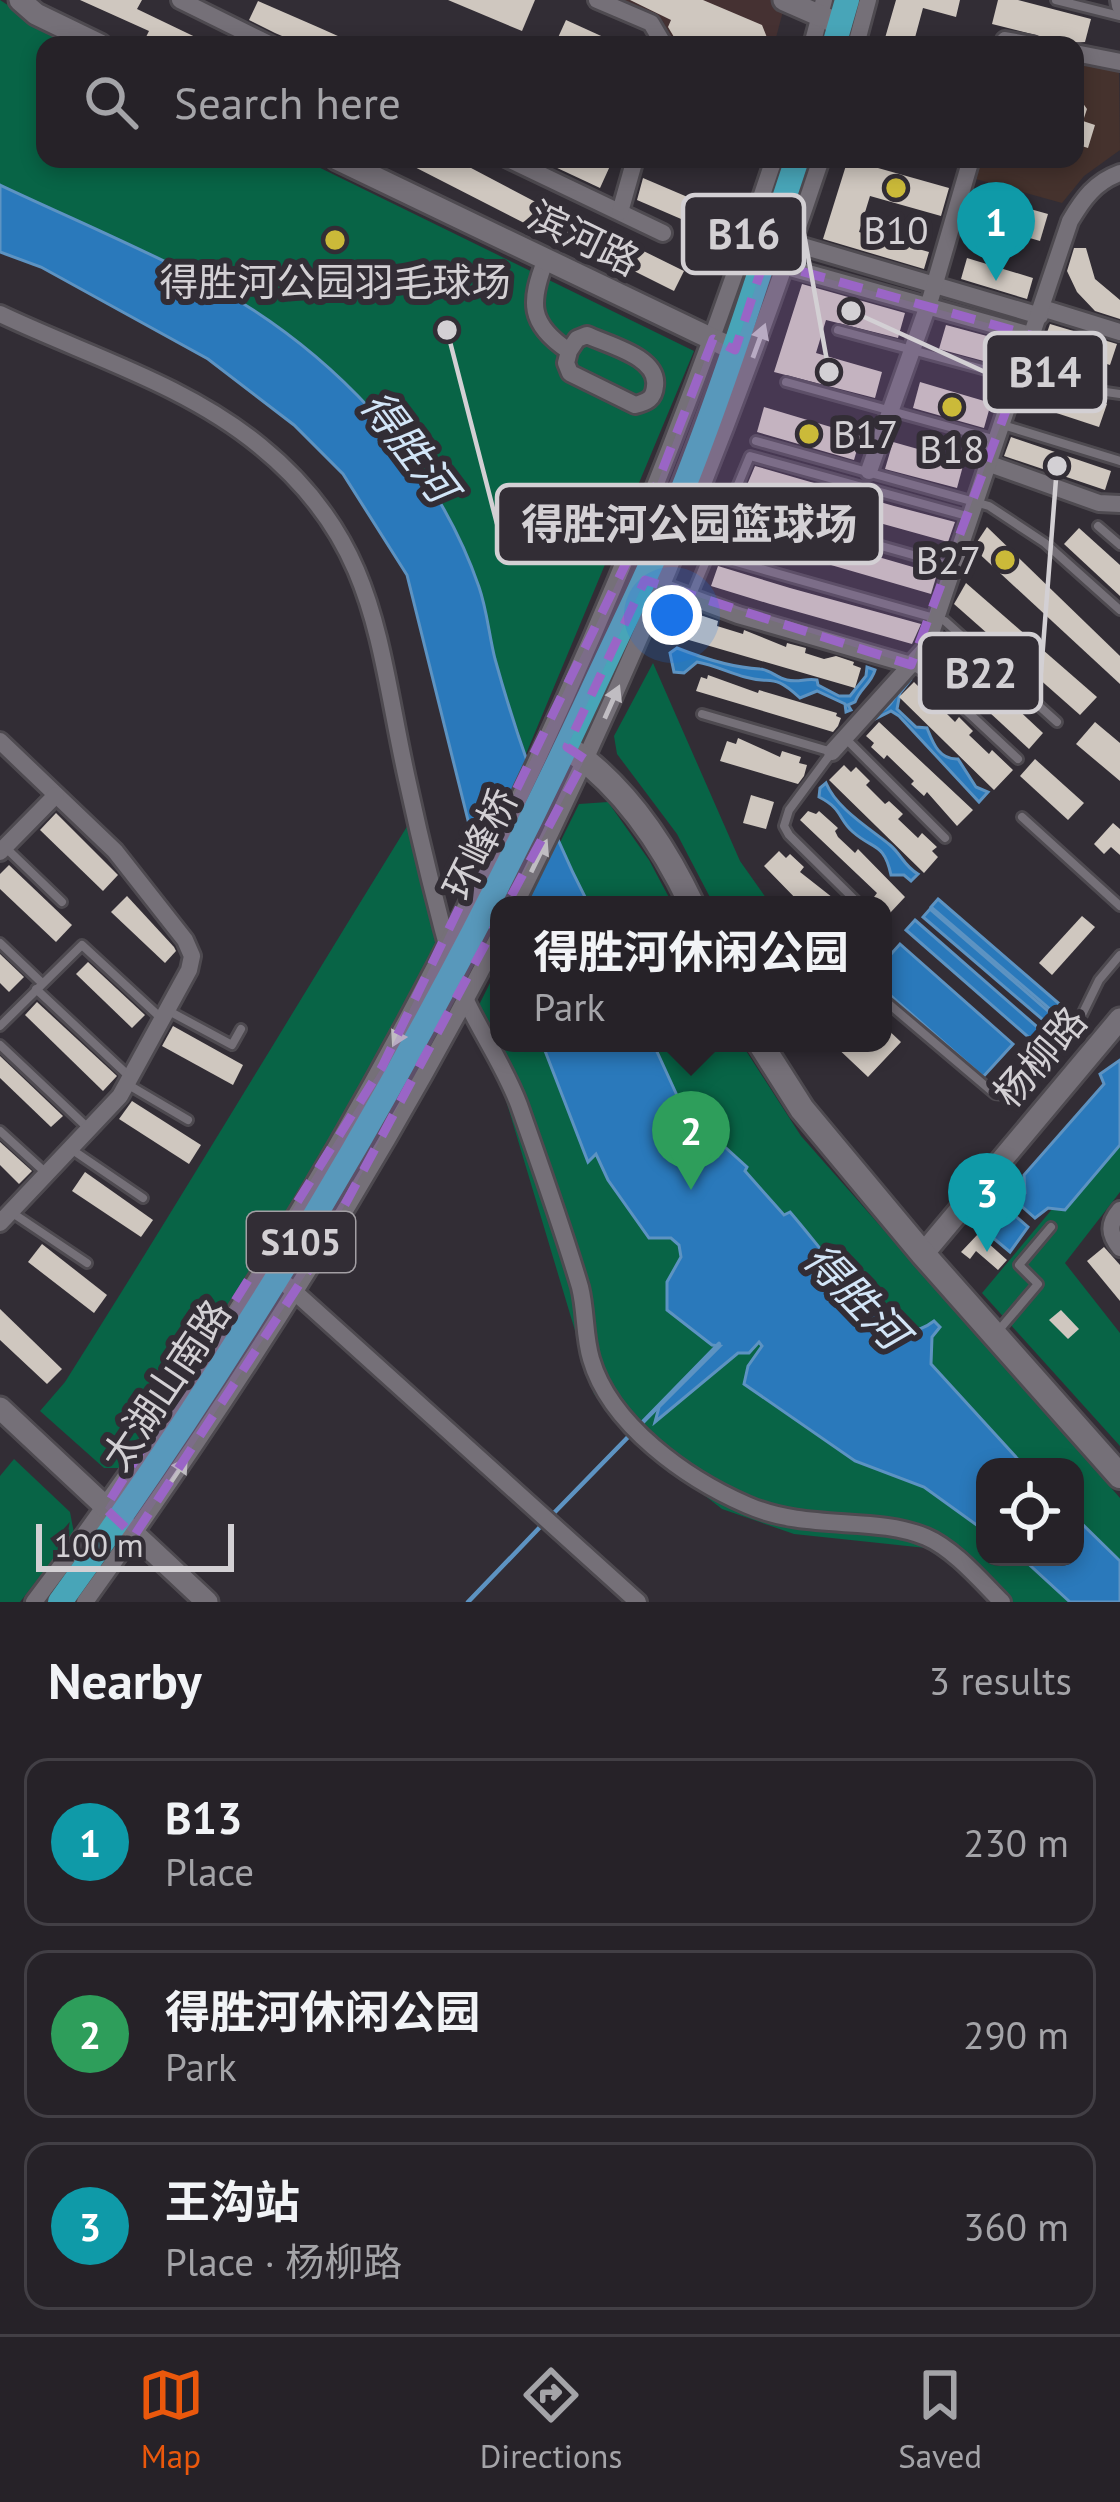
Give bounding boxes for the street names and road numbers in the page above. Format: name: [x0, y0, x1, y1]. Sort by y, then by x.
street label: 滨河路: [520, 189, 648, 286]
street label: 环峰桥: [431, 780, 528, 908]
street label: 杨柳路: [982, 996, 1097, 1118]
road number: S105: [247, 1212, 355, 1272]
street label: 太湖山南路: [90, 1290, 241, 1480]

